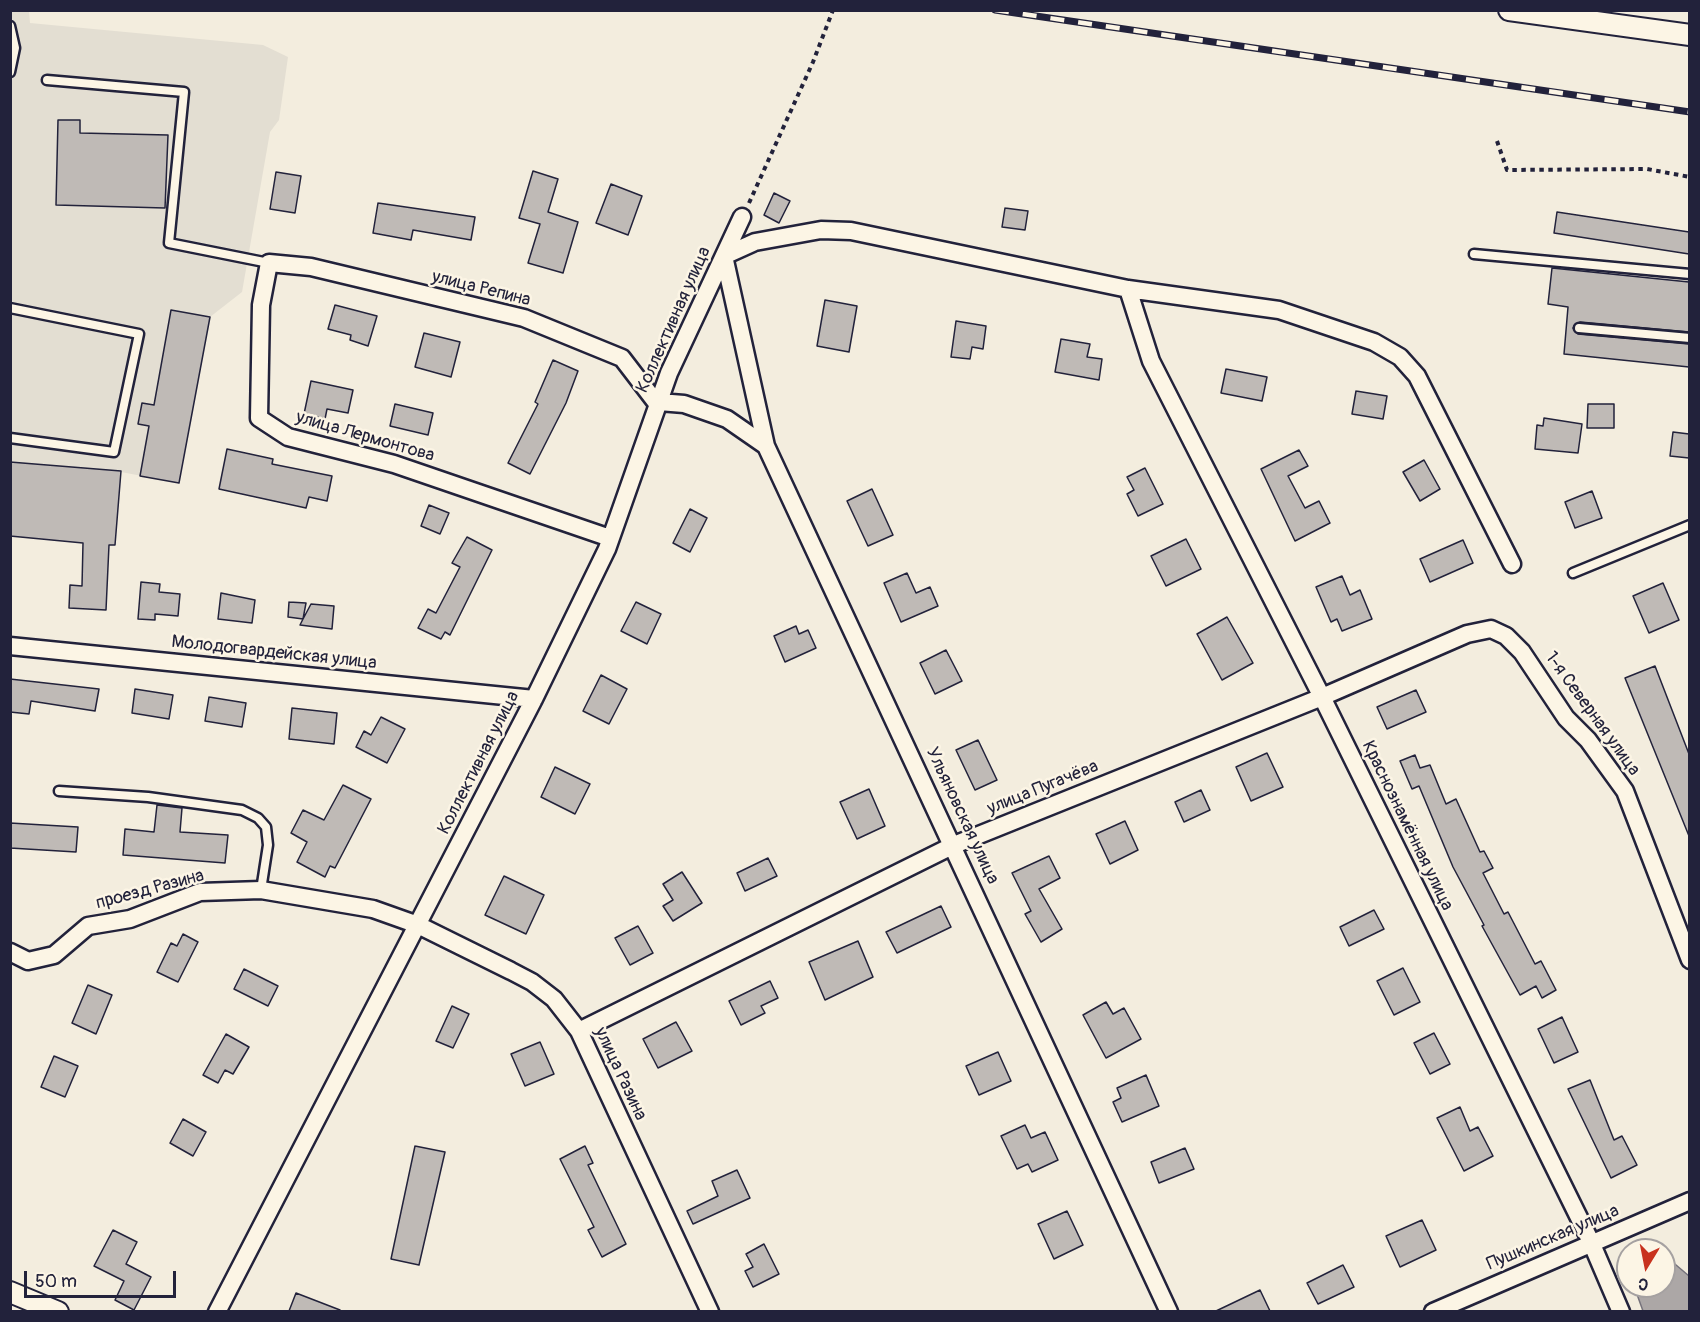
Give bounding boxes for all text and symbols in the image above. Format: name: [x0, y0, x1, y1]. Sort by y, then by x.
street label: Коллективная улица: [632, 244, 716, 396]
street label: улица Репина: [429, 266, 533, 312]
street label: улица Лермонтова: [293, 407, 437, 467]
street label: Молодогвардейская улица: [170, 631, 378, 675]
street label: 1-я Северная улица: [1540, 648, 1644, 780]
street label: Коллективная улица: [434, 688, 524, 838]
street label: Краснознамённая улица: [1356, 738, 1458, 914]
street label: Ульяновская улица: [921, 744, 1003, 888]
street label: улица Пугачёва: [984, 756, 1102, 820]
street label: проезд Разина: [94, 865, 206, 915]
street label: улица Разина: [589, 1024, 651, 1124]
street label: Пушкинская улица: [1484, 1200, 1622, 1276]
north arrow: [1616, 1238, 1676, 1298]
scale bar: [27, 1259, 178, 1297]
text: 50 m: [35, 1270, 77, 1293]
text: С: [1637, 1273, 1650, 1294]

